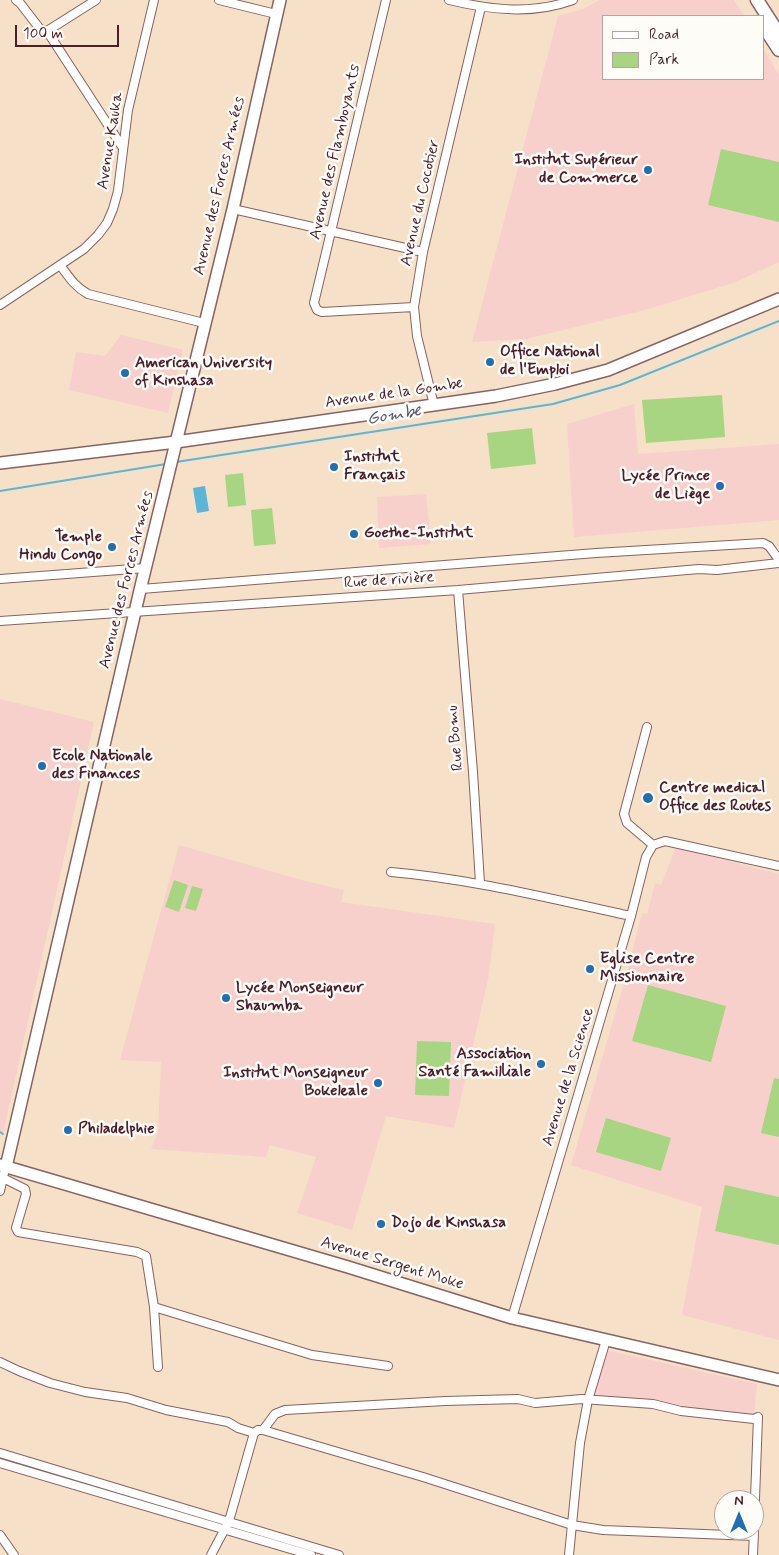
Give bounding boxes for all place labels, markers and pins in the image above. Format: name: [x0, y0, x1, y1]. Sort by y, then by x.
place label: Institut Supérieur de Commerce: [514, 151, 638, 189]
marker: Institut Supérieur de Commerce: [642, 164, 654, 176]
place label: Office National de l'Emploi: [500, 343, 599, 381]
place label: American University of Kinshasa: [135, 354, 272, 392]
marker: Office National de l'Emploi: [484, 356, 496, 368]
marker: American University of Kinshasa: [119, 367, 131, 379]
place label: Institut Français: [344, 448, 405, 486]
marker: Institut Français: [328, 461, 340, 473]
place label: Lycée Prince de Liège: [621, 467, 710, 505]
marker: Lycée Prince de Liège: [714, 480, 726, 492]
place label: Goethe-Institut: [364, 524, 473, 544]
place label: Temple Hindu Congo: [19, 528, 102, 566]
marker: Goethe-Institut: [348, 528, 360, 540]
marker: Temple Hindu Congo: [106, 541, 118, 553]
place label: Ecole Nationale des Finances: [52, 747, 152, 785]
marker: Ecole Nationale des Finances: [36, 760, 48, 772]
place label: Centre medical Office des Routes: [659, 779, 771, 817]
marker: Centre medical Office des Routes: [641, 791, 655, 805]
place label: Eglise Centre Missionnaire: [600, 950, 694, 988]
marker: Eglise Centre Missionnaire: [584, 963, 596, 975]
place label: Lycée Monseigneur Shaumba: [236, 979, 364, 1017]
marker: Lycée Monseigneur Shaumba: [220, 992, 232, 1004]
place label: Association Santé Familliale: [419, 1045, 531, 1083]
marker: Association Santé Familliale: [535, 1058, 547, 1070]
place label: Institut Monseigneur Bokeleale: [223, 1064, 368, 1102]
marker: Institut Monseigneur Bokeleale: [372, 1077, 384, 1089]
place label: Philadelphie: [78, 1120, 154, 1140]
marker: Philadelphie: [62, 1124, 74, 1136]
place label: Dojo de Kinshasa: [391, 1214, 506, 1234]
marker: Dojo de Kinshasa: [375, 1218, 387, 1230]

